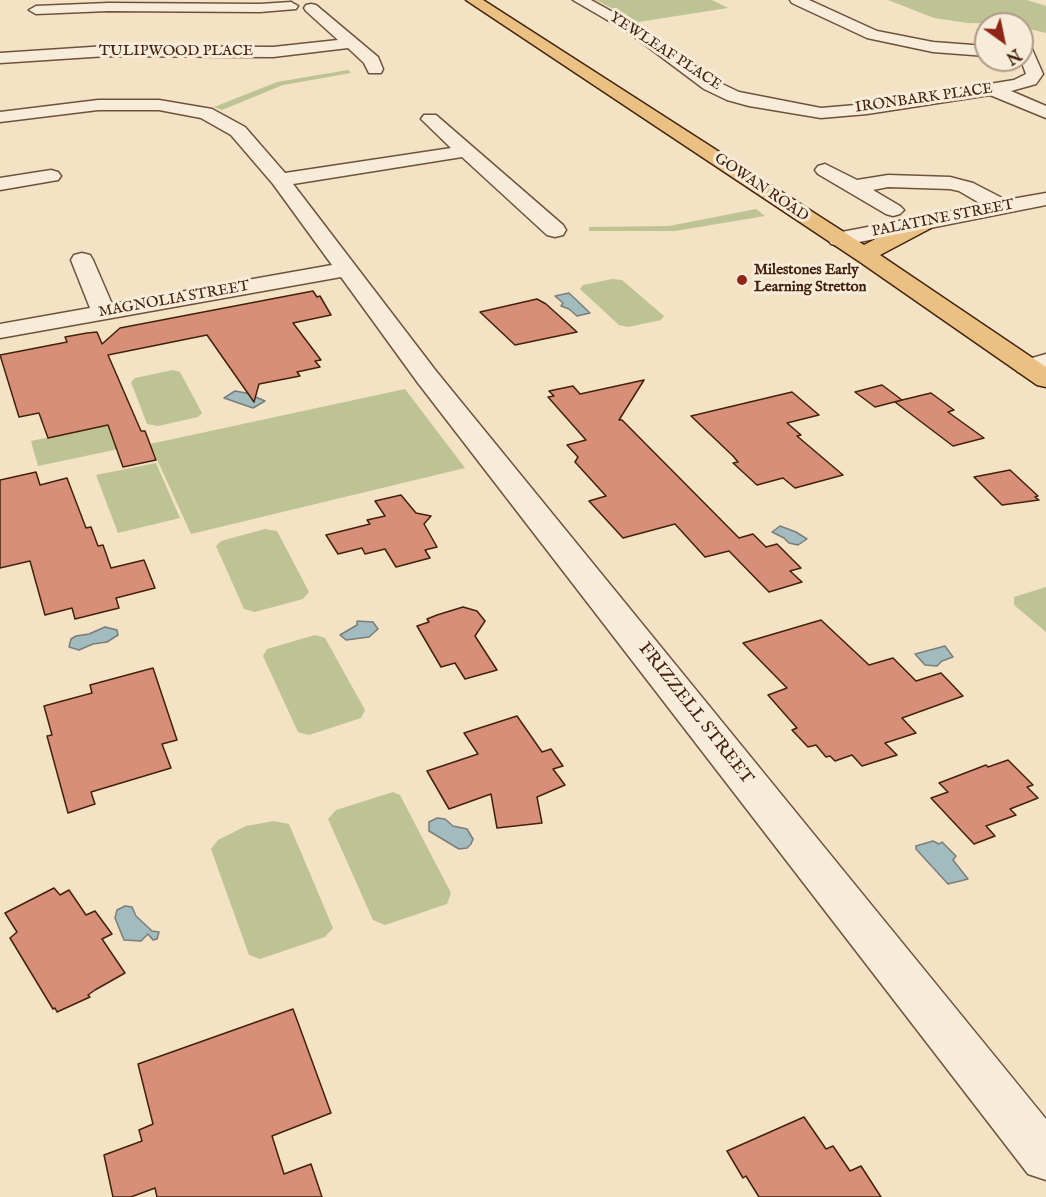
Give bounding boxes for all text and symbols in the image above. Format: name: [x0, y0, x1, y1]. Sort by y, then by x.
street label: YEWLEAF PLACE: [606, 9, 724, 95]
north arrow: [974, 12, 1034, 72]
street label: TULIPWOOD PLACE: [99, 43, 253, 61]
text: N: [1001, 43, 1024, 68]
street label: IRONBARK PLACE: [854, 80, 994, 118]
street label: GOWAN ROAD: [711, 150, 811, 226]
street label: PALATINE STREET: [870, 196, 1016, 242]
place label: Milestones Early Learning Stretton: [754, 262, 867, 297]
marker: Milestones Early Learning Stretton: [735, 273, 749, 287]
street label: MAGNOLIA STREET: [97, 278, 251, 322]
street label: FRIZZELL STREET: [633, 639, 757, 789]

